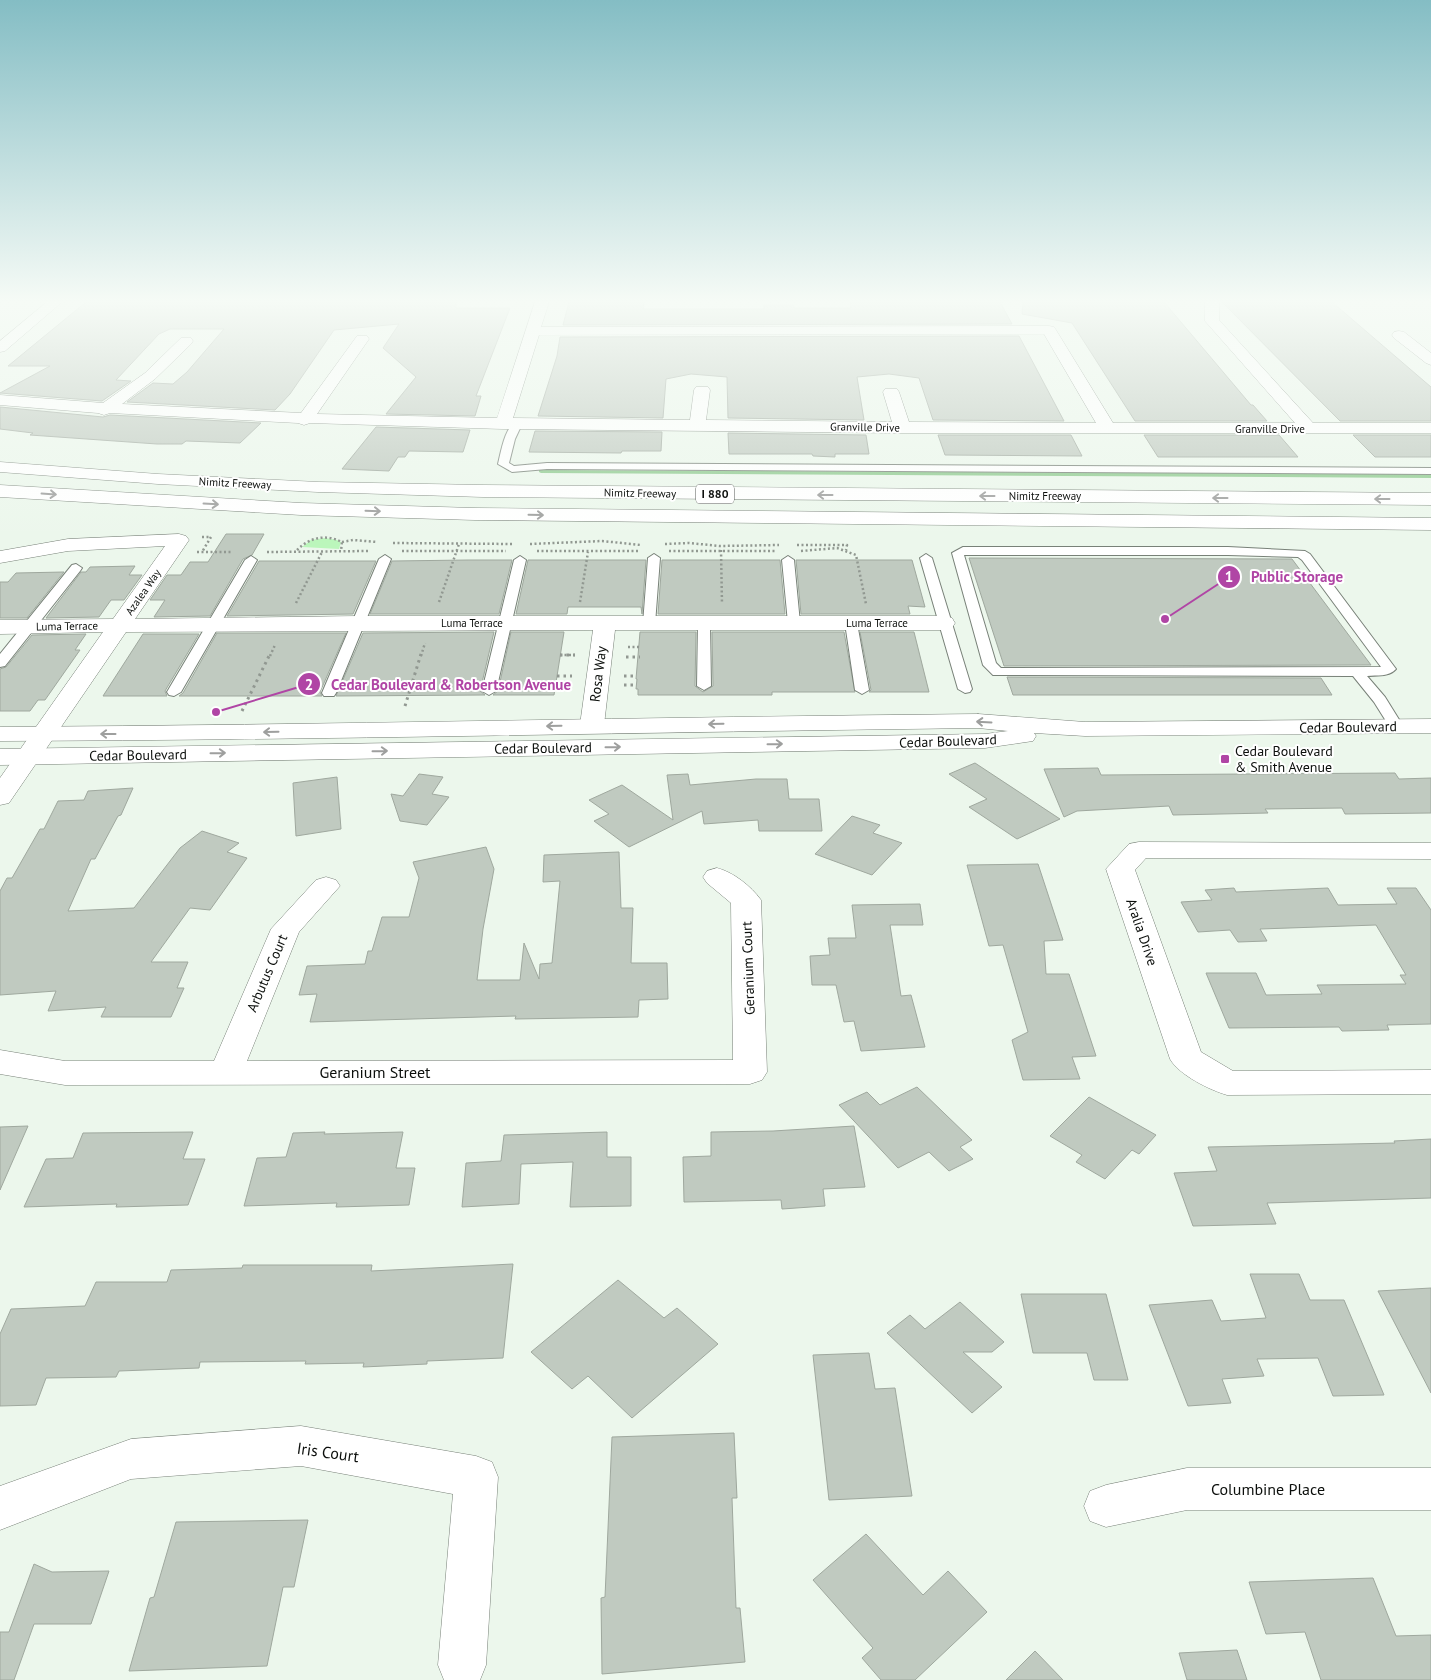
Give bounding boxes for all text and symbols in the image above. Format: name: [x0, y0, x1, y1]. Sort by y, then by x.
street label: Granville Drive: [830, 419, 900, 435]
street label: Granville Drive: [1235, 422, 1305, 436]
street label: Nimitz Freeway: [198, 474, 272, 492]
road number: I 880: [696, 484, 734, 504]
street label: Nimitz Freeway: [604, 485, 677, 501]
street label: Nimitz Freeway: [1009, 489, 1082, 503]
one-way arrow: [40, 490, 56, 499]
one-way arrow: [817, 490, 834, 500]
one-way arrow: [980, 491, 996, 501]
one-way arrow: [1212, 493, 1228, 502]
one-way arrow: [1375, 494, 1391, 504]
one-way arrow: [203, 500, 219, 509]
one-way arrow: [364, 506, 381, 516]
one-way arrow: [527, 510, 543, 520]
callout: Public Storage: [1216, 562, 1354, 592]
street label: Azalea Way: [122, 566, 164, 618]
text: 1: [1225, 567, 1233, 586]
text: Public Storage: [1251, 567, 1343, 586]
street label: Luma Terrace: [441, 616, 503, 630]
street label: Luma Terrace: [846, 616, 908, 630]
street label: Luma Terrace: [36, 618, 98, 634]
street label: Rosa Way: [586, 645, 610, 703]
callout: Cedar Boulevard & Robertson Avenue: [296, 669, 582, 699]
text: 2: [305, 675, 313, 694]
text: Cedar Boulevard & Robertson Avenue: [331, 675, 571, 694]
one-way arrow: [976, 717, 992, 726]
street label: Cedar Boulevard: [1299, 717, 1397, 737]
one-way arrow: [709, 719, 725, 728]
one-way arrow: [546, 721, 562, 730]
one-way arrow: [263, 727, 280, 737]
one-way arrow: [101, 729, 117, 739]
street label: Cedar Boulevard: [899, 730, 997, 752]
street label: Cedar Boulevard: [494, 738, 592, 758]
one-way arrow: [767, 740, 783, 749]
one-way arrow: [604, 742, 620, 752]
place label: Cedar Boulevard & Smith Avenue: [1235, 742, 1333, 776]
street label: Cedar Boulevard: [89, 745, 187, 765]
one-way arrow: [372, 746, 388, 756]
one-way arrow: [209, 748, 225, 758]
marker: Cedar Boulevard & Smith Avenue: [1219, 753, 1231, 765]
street label: Aralia Drive: [1122, 896, 1162, 968]
street label: Geranium Court: [737, 921, 759, 1015]
street label: Arbutus Court: [243, 931, 291, 1014]
street label: Geranium Street: [319, 1062, 431, 1082]
street label: Iris Court: [296, 1438, 361, 1466]
street label: Columbine Place: [1211, 1479, 1325, 1499]

